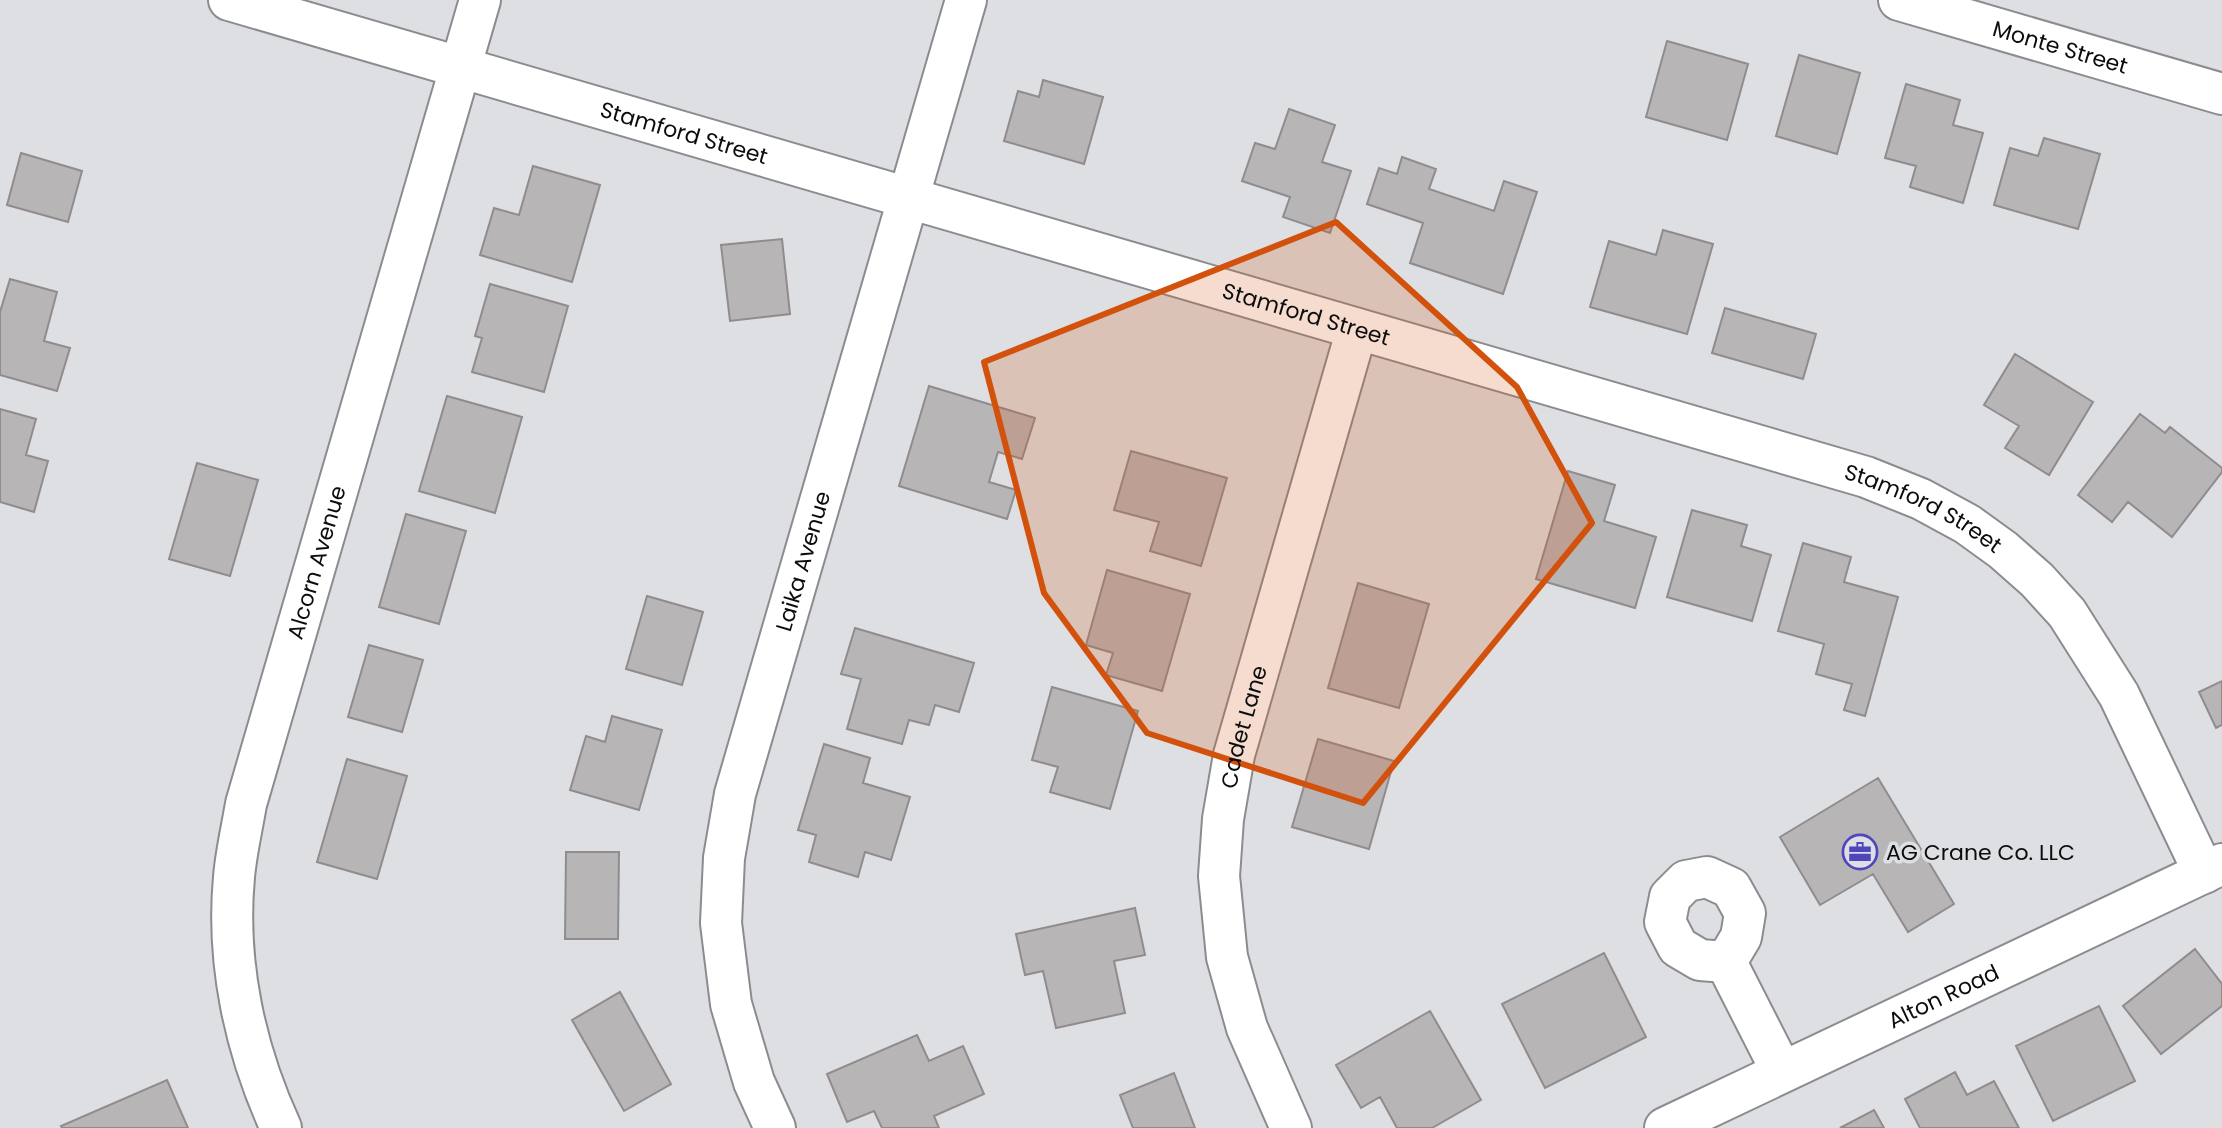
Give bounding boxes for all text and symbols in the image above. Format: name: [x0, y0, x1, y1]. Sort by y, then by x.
street label: Monte Street: [1989, 13, 2131, 82]
street label: Stamford Street: [596, 94, 771, 172]
street label: Stamford Street: [1219, 275, 1394, 353]
street label: Stamford Street: [1841, 457, 2008, 560]
street label: Alcorn Avenue: [280, 482, 354, 643]
street label: Laika Avenue: [768, 488, 838, 635]
street label: Cadet Lane: [1214, 662, 1275, 791]
office icon: AG Crane Co. LLC: [1841, 833, 1879, 871]
place label: AG Crane Co. LLC: [1886, 837, 2075, 868]
street label: Alton Road: [1883, 957, 2004, 1036]

